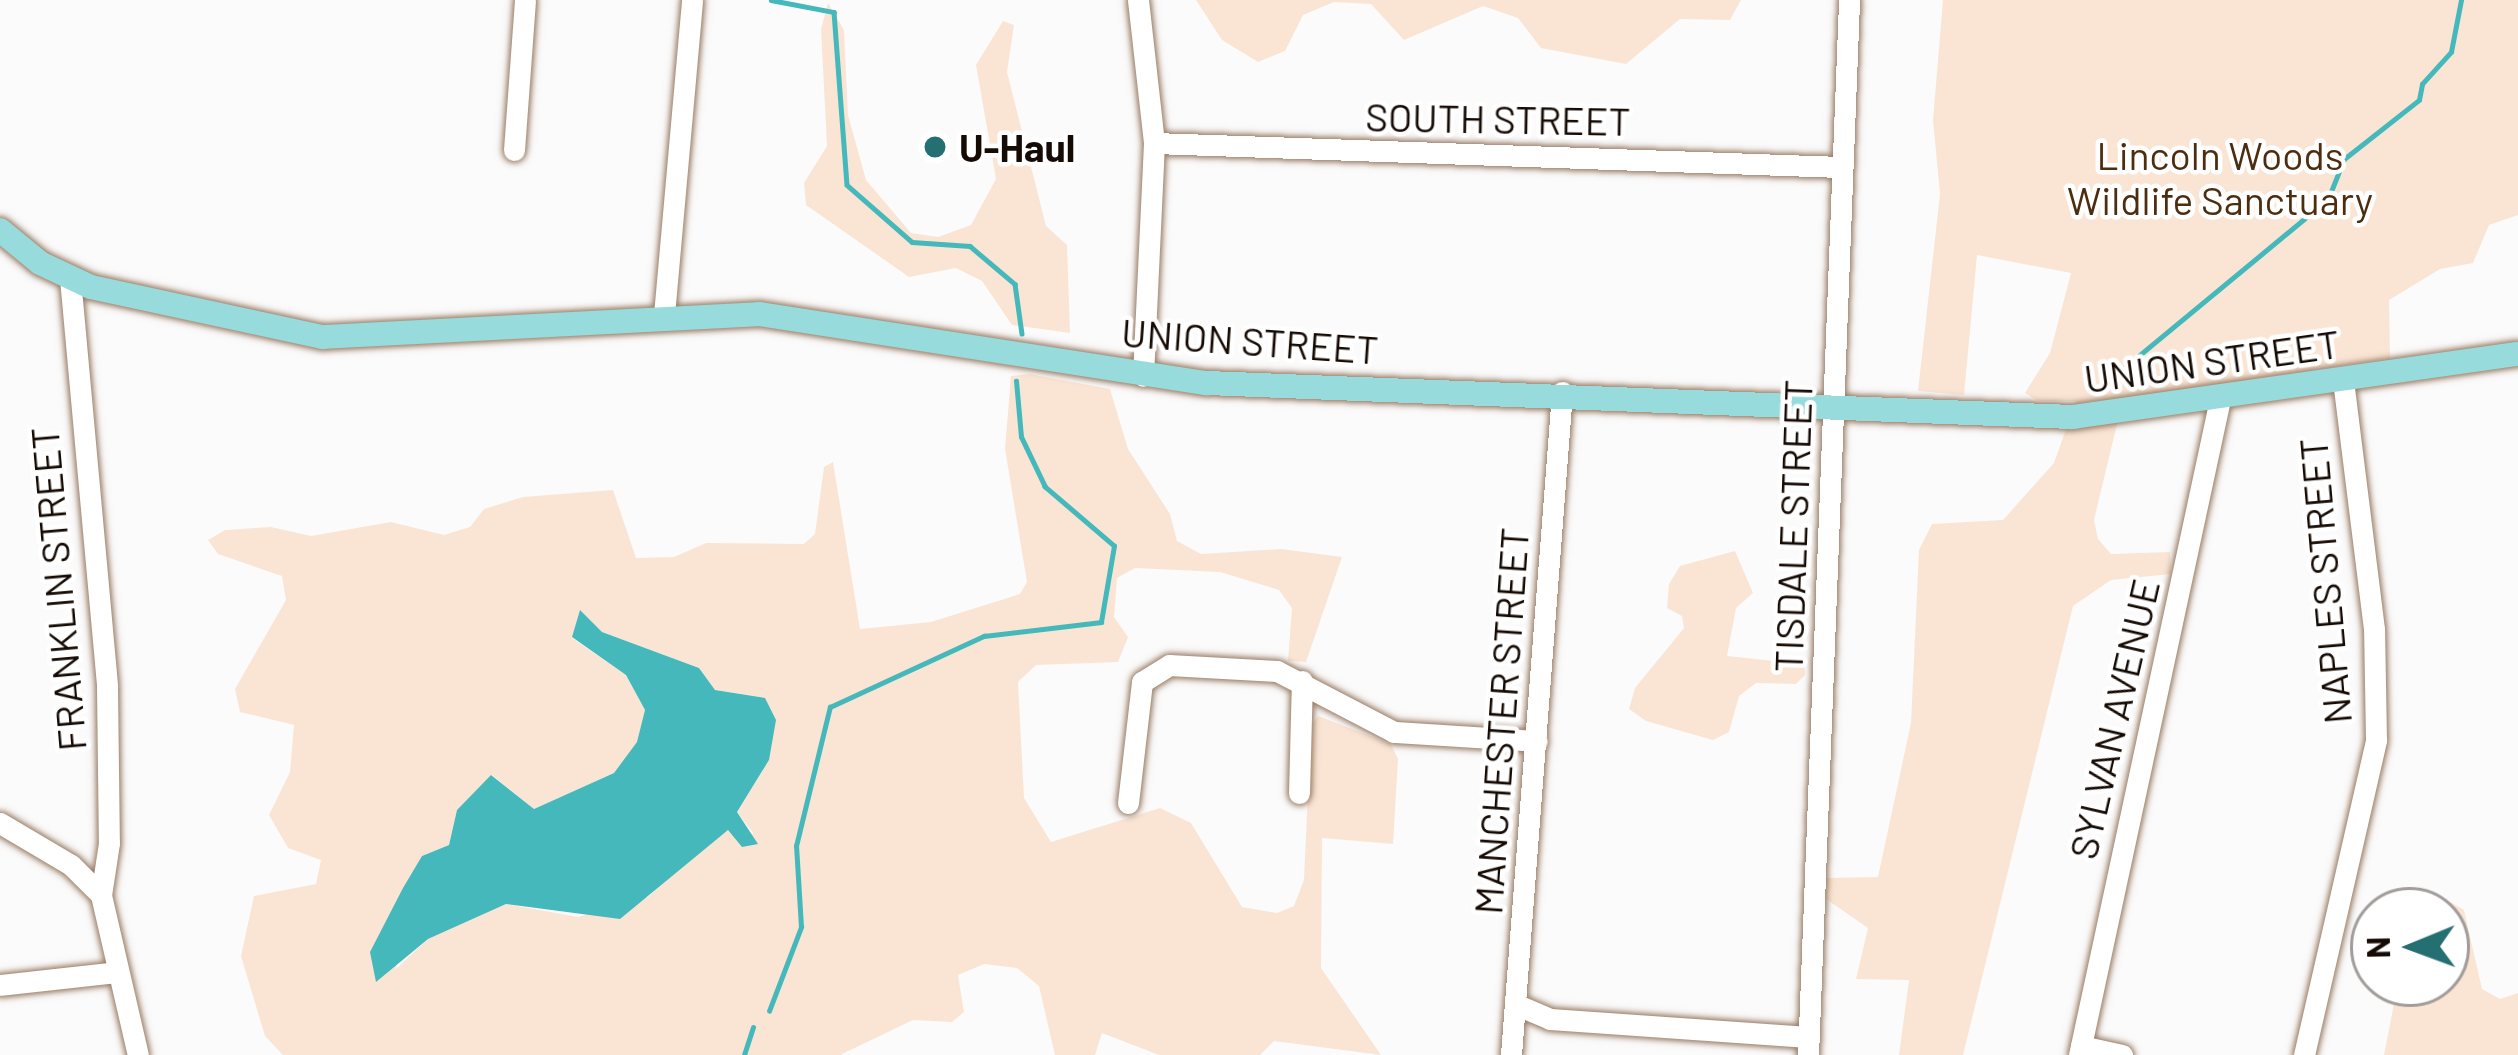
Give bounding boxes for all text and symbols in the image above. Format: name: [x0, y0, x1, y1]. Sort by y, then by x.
street label: SOUTH STREET: [1365, 93, 1631, 145]
place label: U-Haul: [959, 124, 1075, 170]
park label: Lincoln Woods Wildlife Sanctuary: [2067, 133, 2373, 224]
marker: U-Haul: [922, 134, 948, 160]
street label: UNION STREET: [1120, 309, 1380, 373]
street label: UNION STREET: [2081, 320, 2343, 402]
street label: TISDALE STREET: [1765, 379, 1821, 673]
street label: FRANKLIN STREET: [21, 425, 95, 753]
street label: NAPLES STREET: [2289, 436, 2361, 726]
street label: MANCHESTER STREET: [1464, 526, 1538, 916]
street label: SYLVAN AVENUE: [2059, 575, 2169, 863]
north arrow: [2350, 887, 2470, 1007]
text: N: [2357, 936, 2397, 959]

